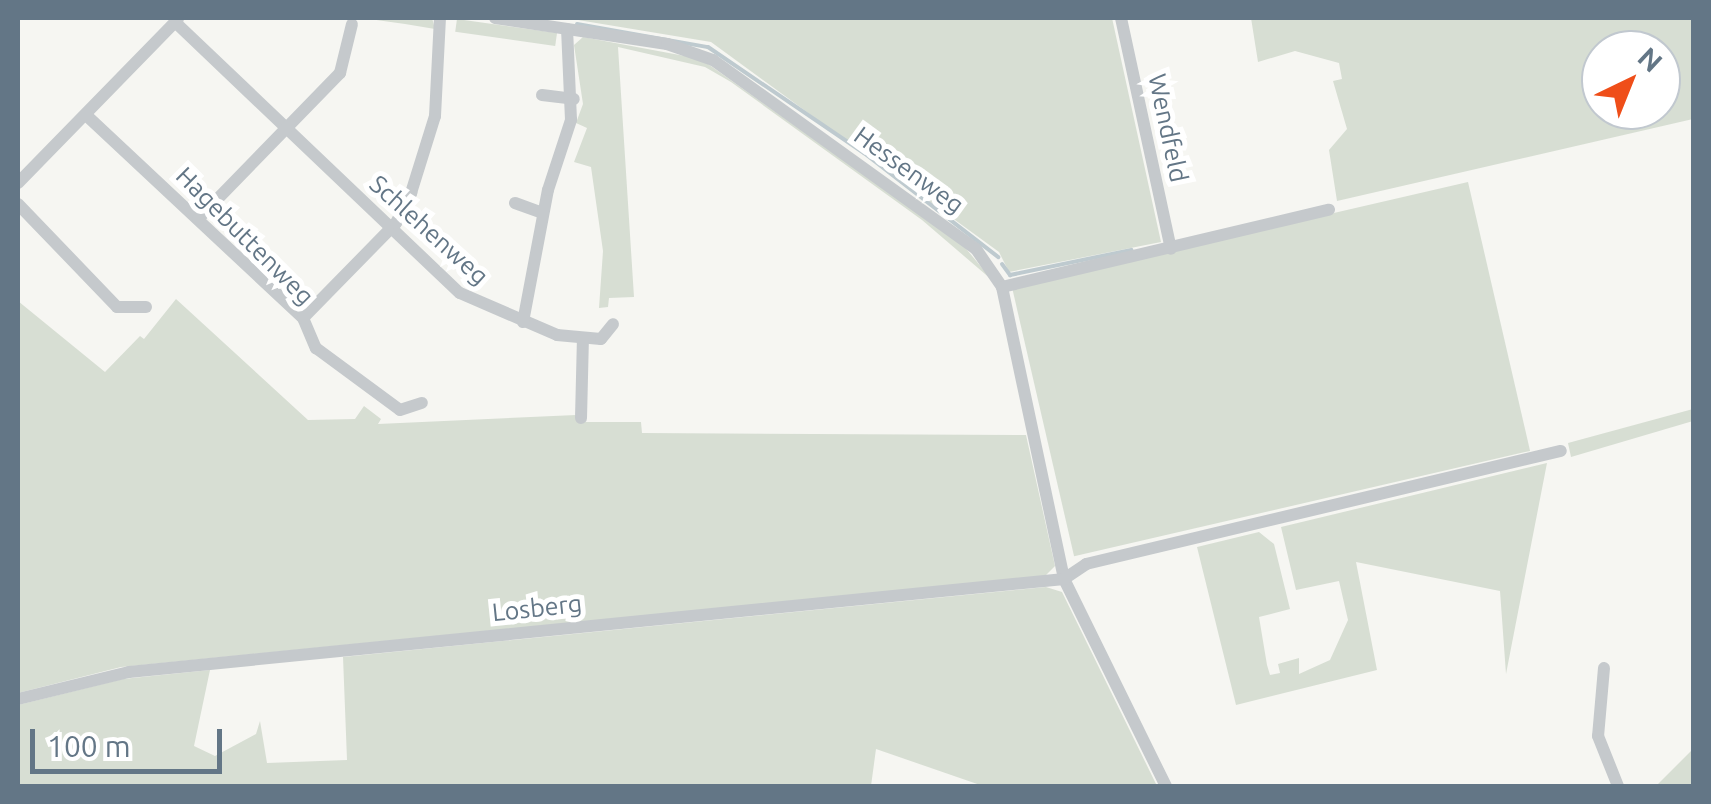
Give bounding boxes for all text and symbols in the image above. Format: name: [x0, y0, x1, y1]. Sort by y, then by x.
north arrow: [1581, 30, 1681, 130]
text: N: [1632, 41, 1669, 78]
street label: Wendfeld: [1142, 71, 1194, 185]
street label: Hessenweg: [848, 120, 970, 220]
street label: Hagebuttenweg: [170, 161, 320, 311]
street label: Schlehenweg: [364, 169, 494, 291]
street label: Losberg: [490, 588, 584, 628]
scale bar: [35, 709, 228, 771]
text: 100 m: [47, 729, 131, 763]

